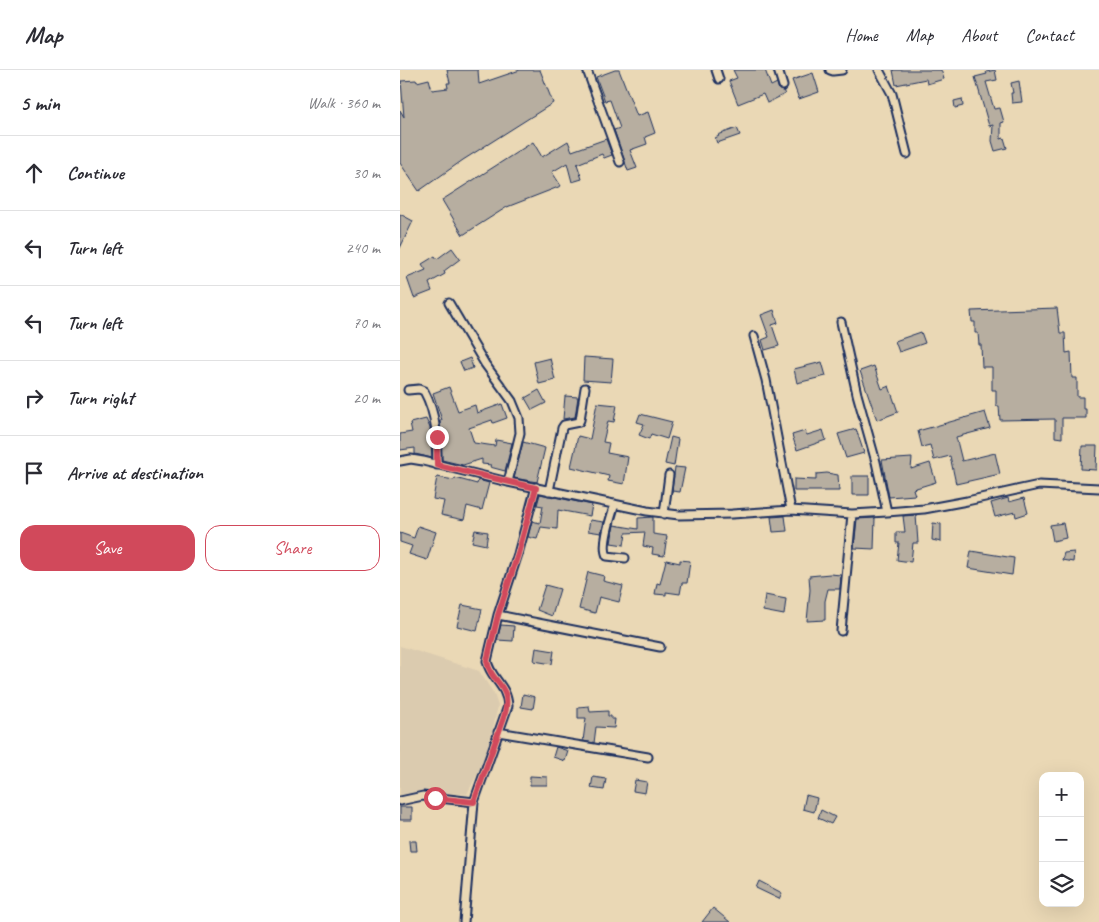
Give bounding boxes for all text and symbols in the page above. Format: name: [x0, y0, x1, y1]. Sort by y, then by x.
text: Map: [25, 20, 62, 50]
text: Home: [845, 24, 878, 46]
text: Map: [906, 24, 933, 46]
text: About: [961, 24, 997, 46]
text: Contact: [1025, 24, 1074, 46]
text: 5 min: [20, 90, 60, 116]
text: Walk · 360 m: [308, 93, 380, 113]
icon: ahead: [20, 159, 48, 187]
text: Continue: [67, 161, 124, 185]
text: 30 m: [353, 163, 380, 183]
icon: left: [20, 234, 48, 262]
text: Turn left: [67, 236, 122, 260]
text: 240 m: [346, 238, 380, 258]
icon: left: [20, 309, 48, 337]
text: Turn left: [67, 311, 122, 335]
text: 70 m: [353, 313, 380, 333]
icon: right: [20, 384, 48, 412]
text: Turn right: [67, 386, 134, 410]
text: 20 m: [353, 388, 380, 408]
route end: [426, 426, 449, 449]
icon: arrive: [20, 459, 48, 487]
text: Arrive at destination: [67, 461, 203, 485]
button: Save: [20, 525, 195, 571]
button: Share: [205, 525, 380, 571]
map controls: [1039, 772, 1084, 907]
button: +: [1039, 772, 1084, 817]
route start: [424, 787, 447, 810]
button: −: [1039, 817, 1084, 862]
button: layers: [1039, 862, 1084, 907]

